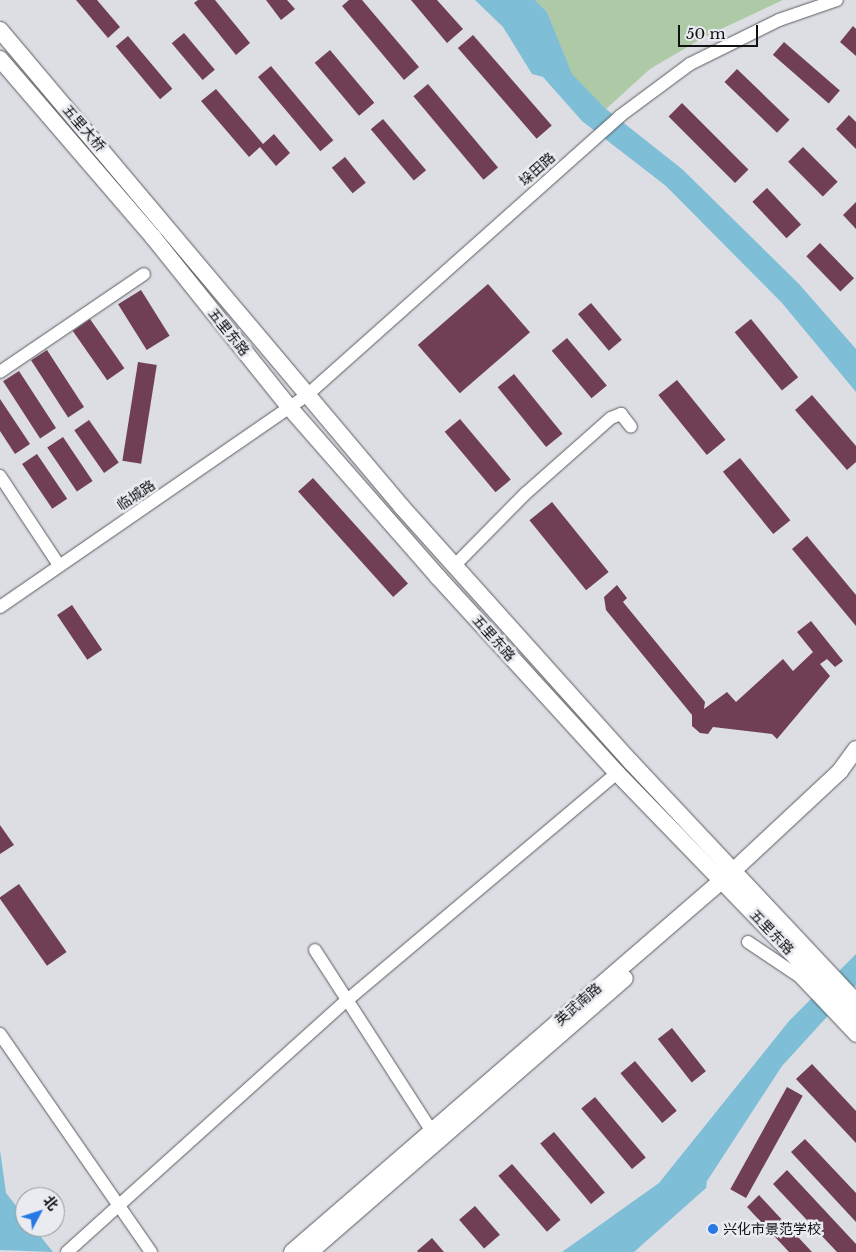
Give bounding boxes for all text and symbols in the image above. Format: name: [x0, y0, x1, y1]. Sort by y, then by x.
scale bar: [681, 15, 761, 47]
text: 50 m: [686, 24, 726, 43]
street label: 五里大桥: [59, 101, 109, 155]
street label: 垛田路: [516, 149, 558, 189]
street label: 五里东路: [205, 305, 253, 359]
street label: 临城路: [114, 476, 158, 514]
street label: 五里东路: [469, 612, 519, 664]
street label: 五里东路: [747, 906, 797, 958]
street label: 英武南路: [551, 979, 605, 1029]
north arrow: [15, 1187, 65, 1237]
text: 北: [39, 1192, 62, 1214]
place label: 兴化市景范学校: [723, 1221, 821, 1237]
marker: 兴化市景范学校: [707, 1223, 719, 1235]

